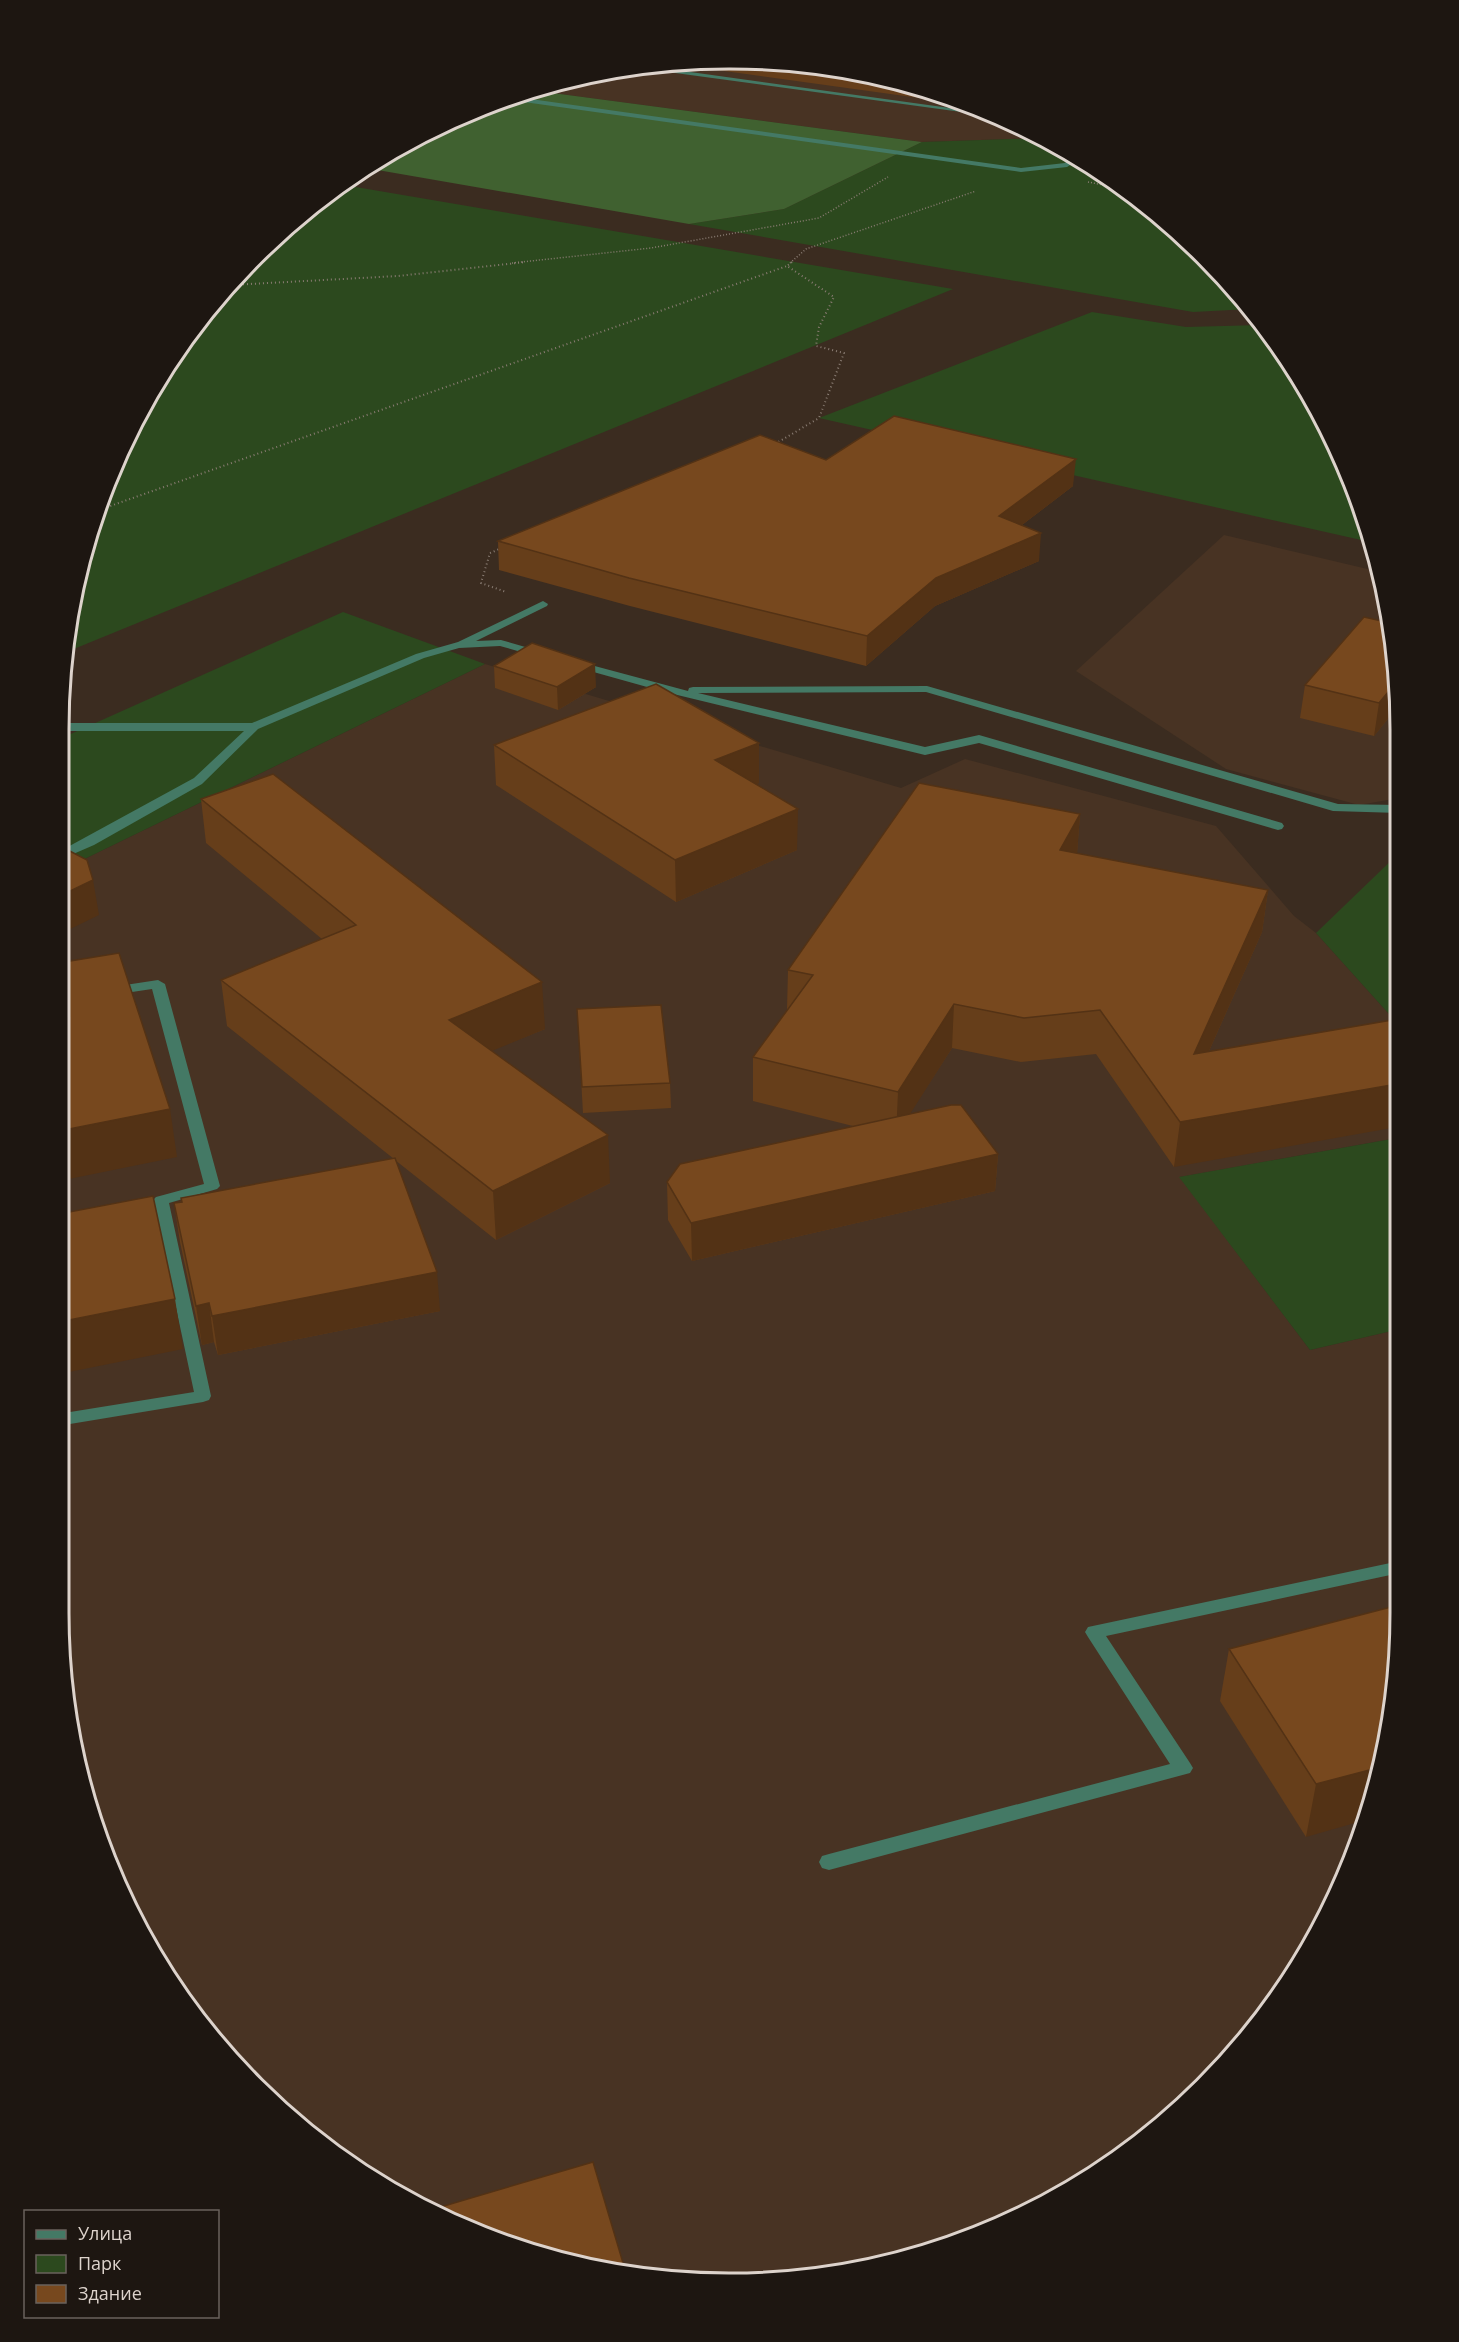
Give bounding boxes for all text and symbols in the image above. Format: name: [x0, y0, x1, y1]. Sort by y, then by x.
legend: [24, 2210, 219, 2318]
text: Улица: [78, 2221, 132, 2245]
text: Парк: [78, 2251, 122, 2275]
text: Здание: [78, 2281, 142, 2305]

